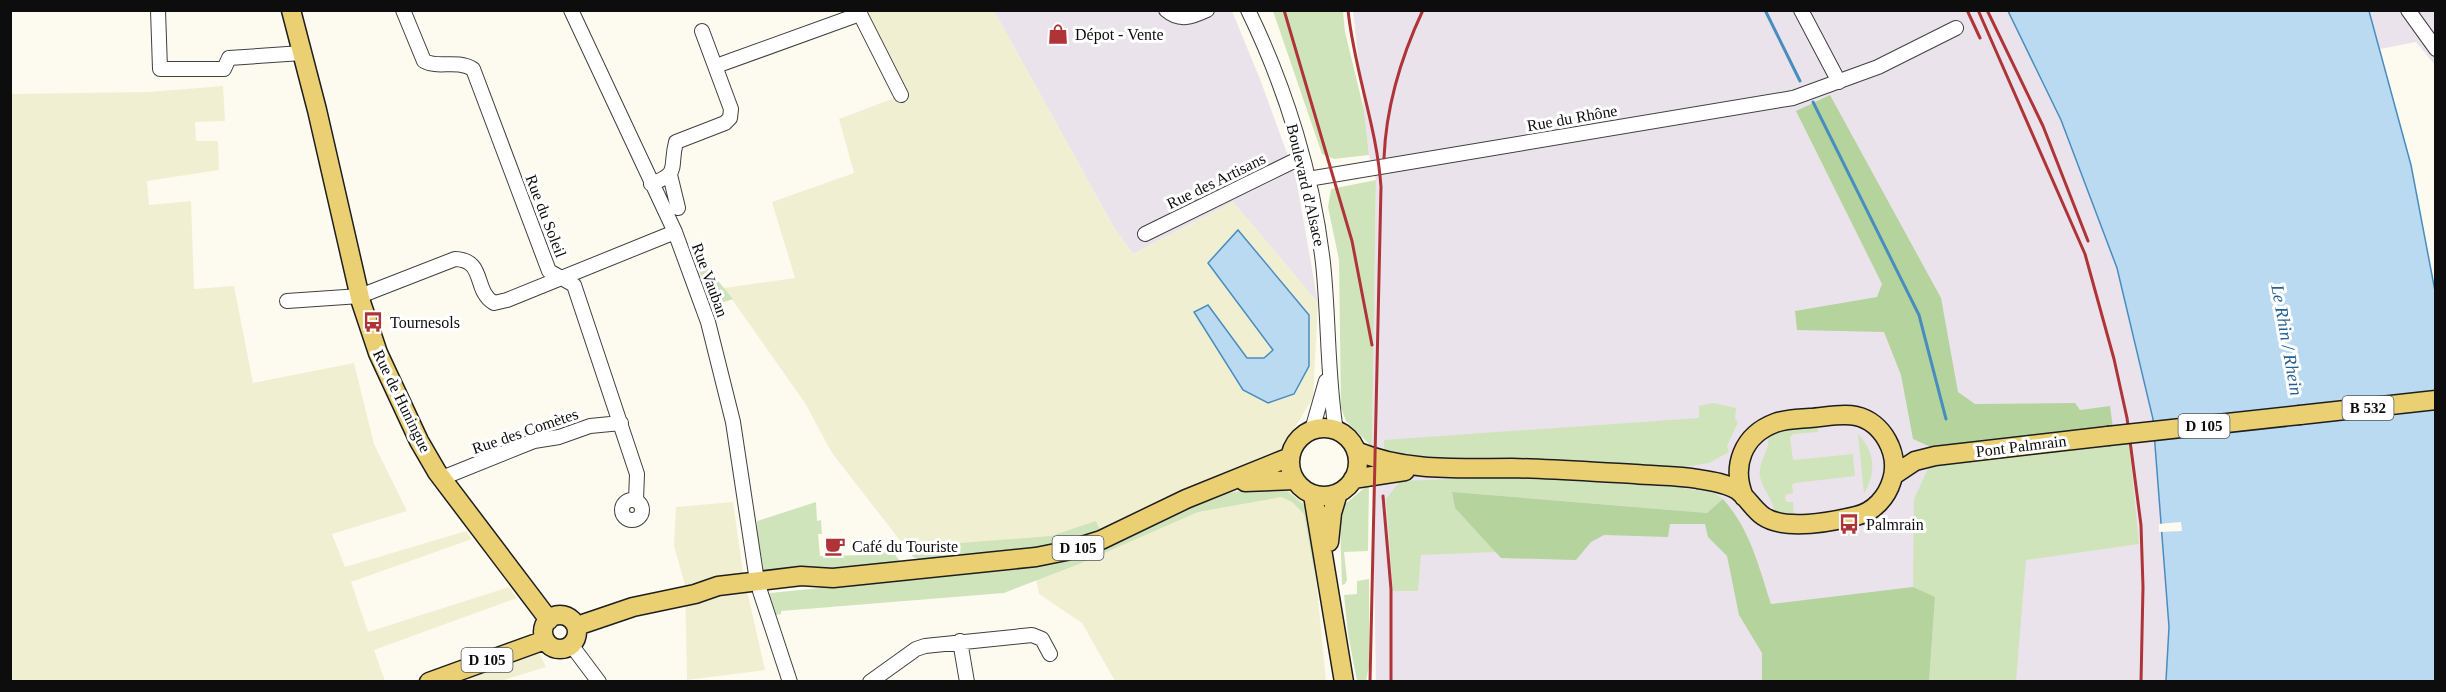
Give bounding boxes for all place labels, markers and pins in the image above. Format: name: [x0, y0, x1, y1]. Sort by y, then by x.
shop icon: Dépot - Vente: [1046, 22, 1070, 46]
place label: Dépot - Vente: [1075, 26, 1164, 44]
bus stop icon: Tournesols: [361, 310, 385, 334]
place label: Tournesols: [390, 314, 460, 331]
bus stop icon: Palmrain: [1837, 512, 1861, 536]
place label: Palmrain: [1866, 516, 1924, 533]
cafe icon: Café du Touriste: [823, 534, 847, 558]
place label: Café du Touriste: [852, 538, 958, 555]

